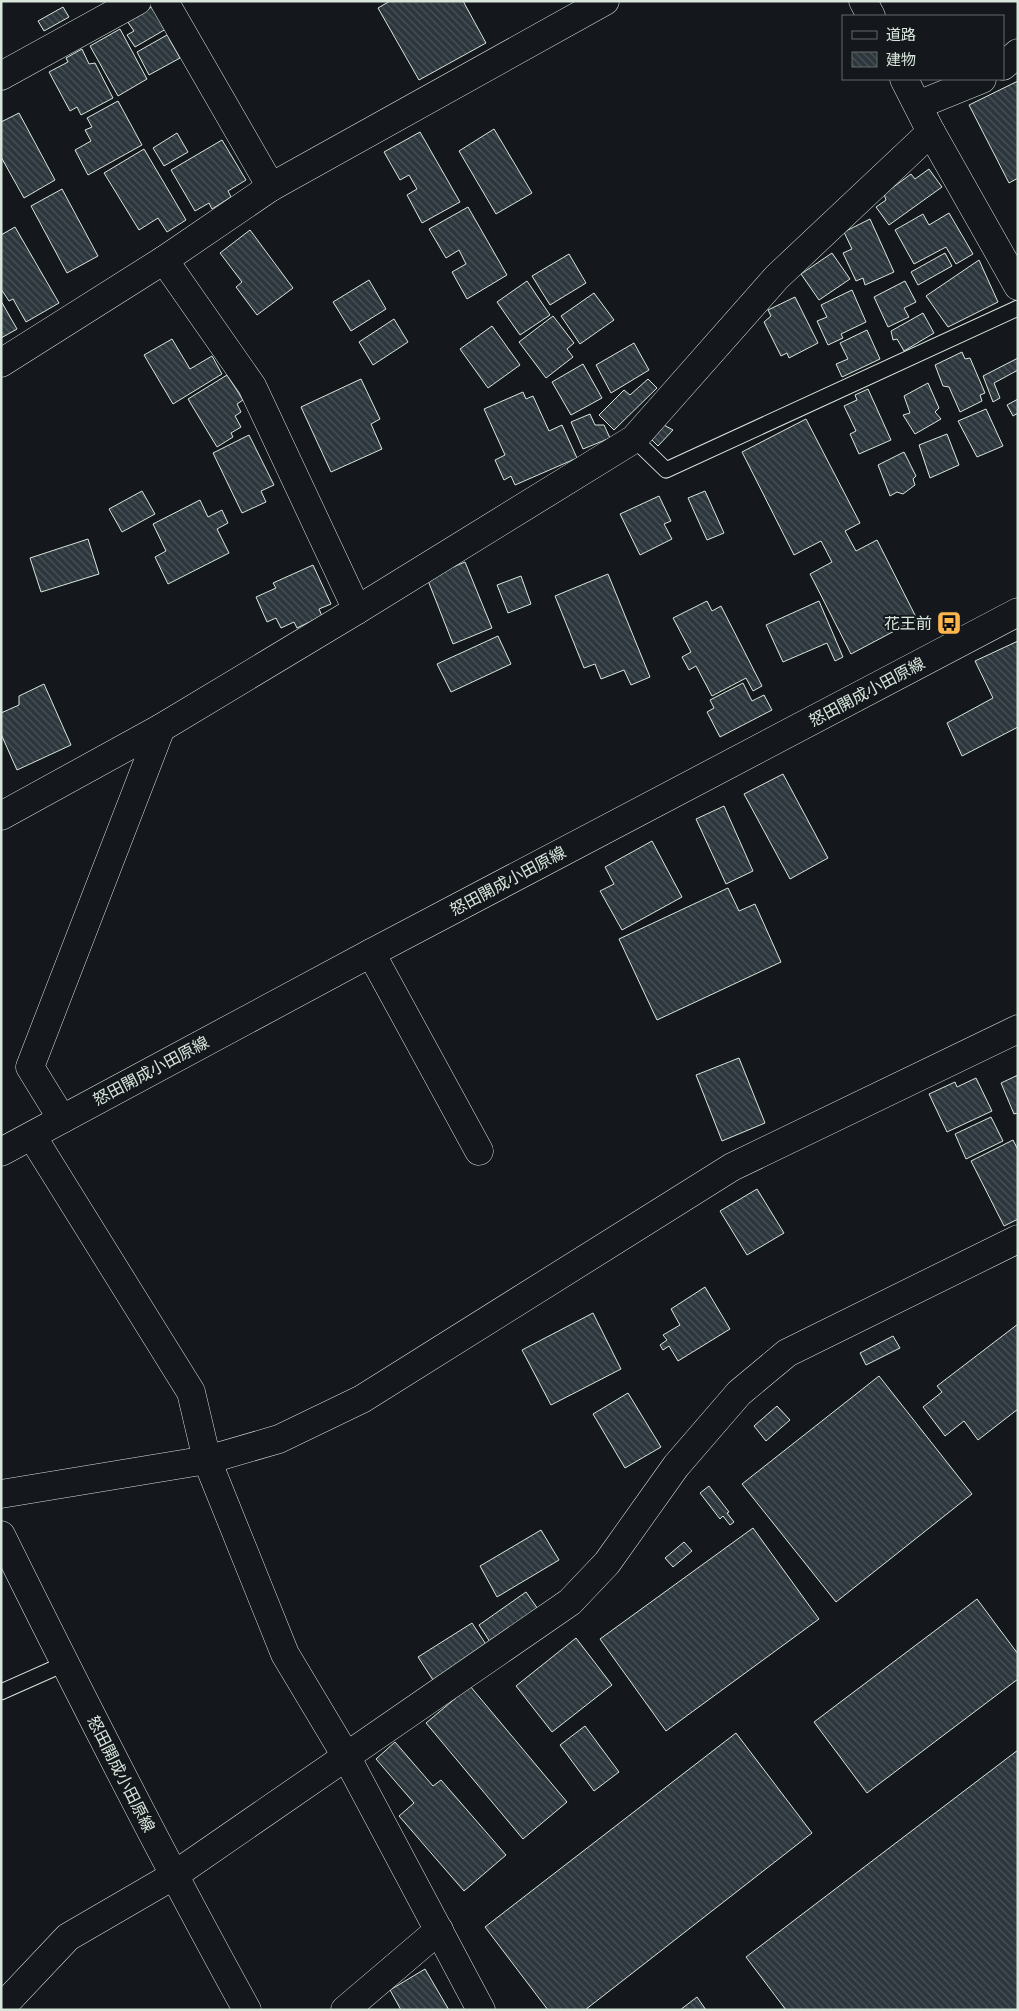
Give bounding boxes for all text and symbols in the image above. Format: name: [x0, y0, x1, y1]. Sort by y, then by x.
legend: [842, 15, 1004, 80]
text: 道路: [886, 26, 916, 44]
text: 建物: [886, 51, 916, 69]
bus stop icon: 花王前: [936, 610, 962, 636]
place label: 花王前: [884, 614, 932, 633]
street label: 怒田開成小田原線: [806, 654, 928, 730]
street label: 怒田開成小田原線: [447, 843, 569, 919]
street label: 怒田開成小田原線: [90, 1033, 212, 1109]
street label: 怒田開成小田原線: [83, 1713, 159, 1835]

